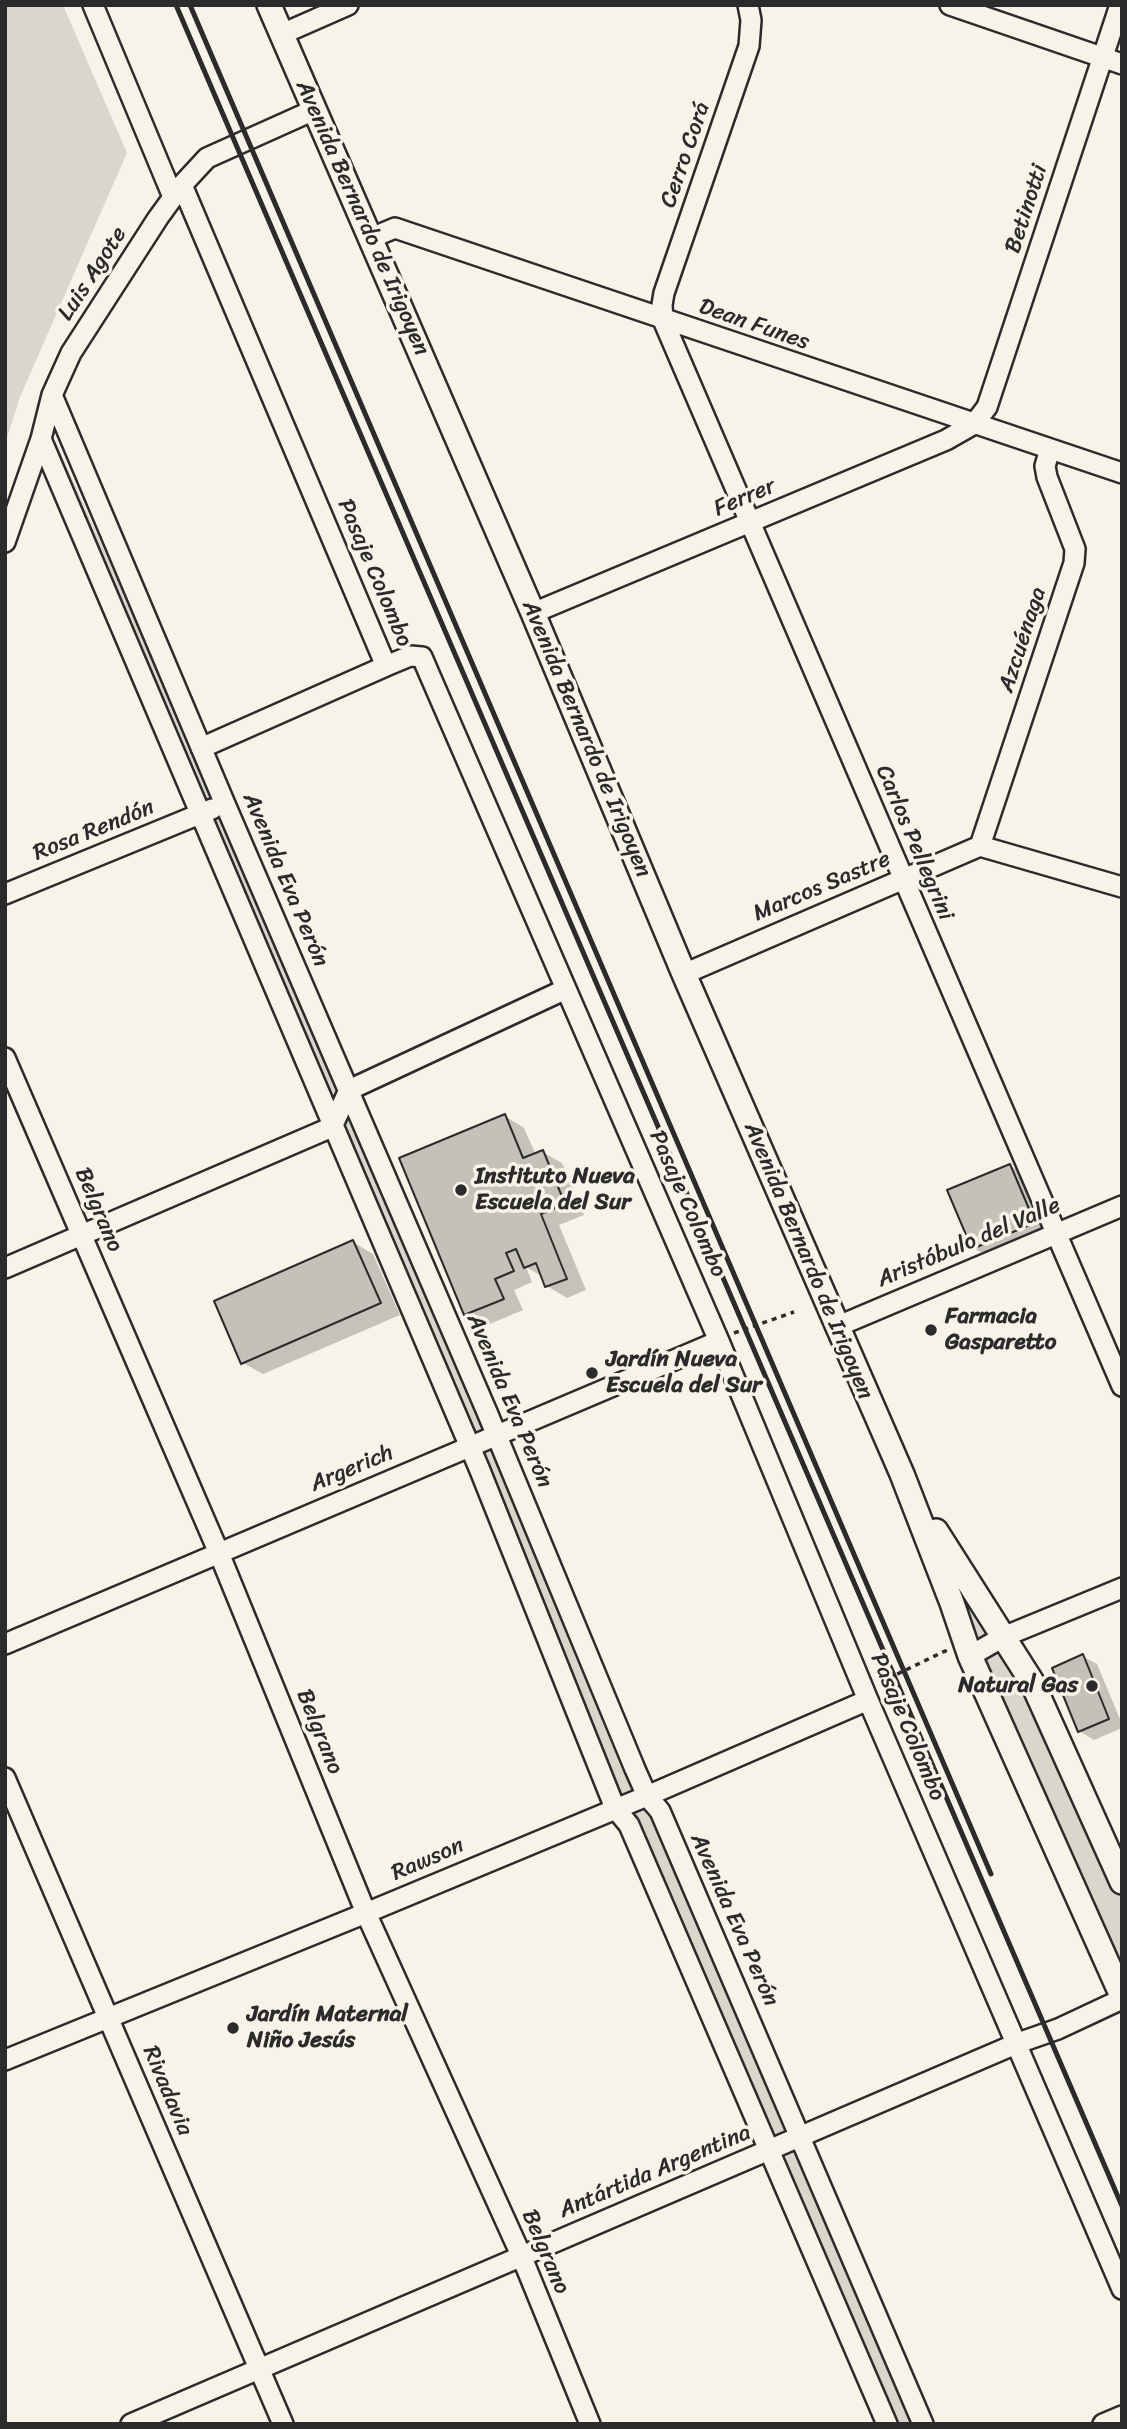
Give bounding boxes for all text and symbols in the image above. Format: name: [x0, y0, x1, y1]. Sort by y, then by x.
street label: Avenida Bernardo de Irigoyen: [289, 76, 435, 360]
street label: Cerro Corá: [655, 99, 717, 211]
street label: Betinotti: [1000, 161, 1054, 257]
street label: Luis Agote: [53, 222, 133, 326]
street label: Dean Funes: [695, 293, 813, 357]
street label: Ferrer: [710, 473, 780, 523]
street label: Pasaje Colombo: [330, 495, 418, 651]
street label: Azcuénaga: [993, 584, 1053, 696]
street label: Avenida Bernardo de Irigoyen: [515, 596, 657, 882]
street label: Carlos Pellegrini: [869, 761, 959, 925]
street label: Avenida Eva Perón: [236, 789, 334, 971]
street label: Rosa Rendón: [29, 794, 159, 868]
street label: Marcos Sastre: [749, 846, 895, 928]
street label: Avenida Bernardo de Irigoyen: [737, 1118, 879, 1404]
street label: Pasaje Colombo: [642, 1126, 732, 1282]
place label: Instituto Nueva Escuela del Sur: [475, 1163, 635, 1217]
street label: Belgrano: [68, 1164, 128, 1256]
marker: Instituto Nueva Escuela del Sur: [453, 1182, 469, 1198]
street label: Aristóbulo del Valle: [873, 1192, 1065, 1294]
place label: Farmacia Gasparetto: [945, 1303, 1056, 1357]
street label: Avenida Eva Perón: [460, 1310, 558, 1492]
marker: Farmacia Gasparetto: [923, 1322, 939, 1338]
place label: Jardín Nueva Escuela del Sur: [606, 1346, 762, 1400]
marker: Jardín Nueva Escuela del Sur: [584, 1365, 600, 1381]
street label: Argerich: [306, 1439, 398, 1499]
street label: Pasaje Colombo: [863, 1649, 951, 1805]
place label: Natural Gas: [958, 1672, 1078, 1700]
marker: Natural Gas: [1084, 1678, 1100, 1694]
street label: Belgrano: [289, 1685, 349, 1779]
street label: Avenida Eva Perón: [684, 1829, 784, 2011]
street label: Rawson: [388, 1832, 468, 1888]
place label: Jardín Maternal Niño Jesús: [247, 2001, 408, 2055]
marker: Jardín Maternal Niño Jesús: [225, 2020, 241, 2036]
street label: Rivadavia: [136, 2042, 198, 2140]
street label: Antártida Argentina: [555, 2119, 755, 2225]
street label: Belgrano: [515, 2206, 575, 2298]

